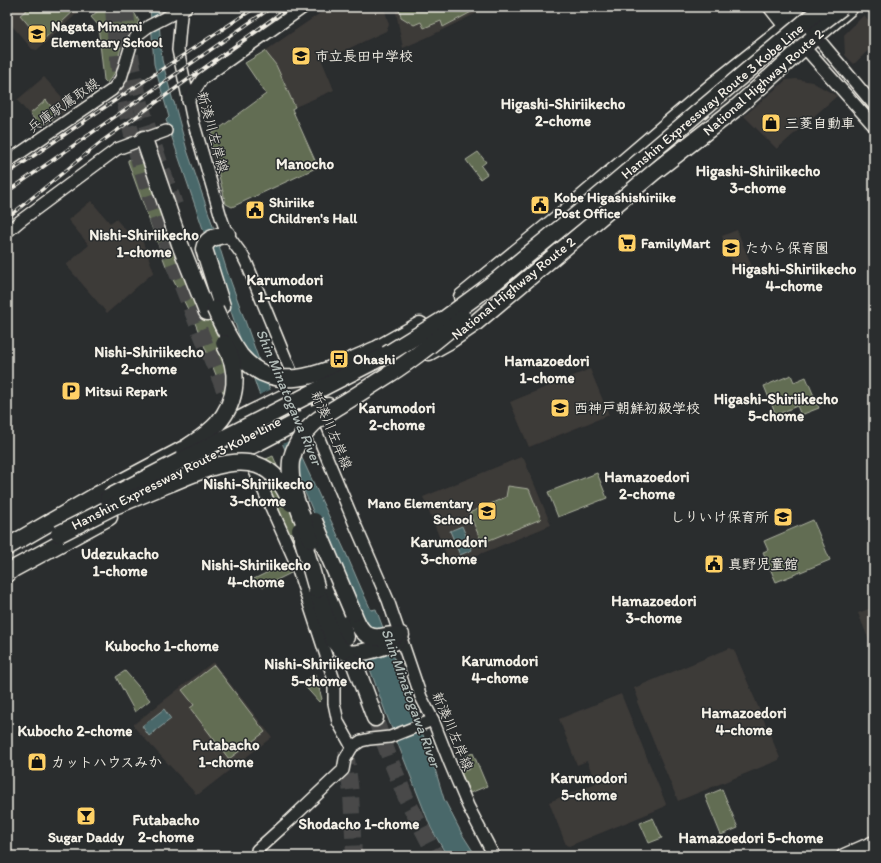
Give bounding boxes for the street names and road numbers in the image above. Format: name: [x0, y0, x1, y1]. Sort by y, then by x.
street label: Hanshin Expressway Route 3 Kobe Line: [618, 20, 807, 183]
street label: National Highway Route 2: [700, 25, 828, 139]
street label: 兵庫駅鷹取線: [24, 74, 103, 136]
street label: 新湊川左岸線: [193, 89, 232, 175]
street label: National Highway Route 2: [448, 233, 579, 344]
street label: 新湊川左岸線: [307, 388, 356, 472]
street label: Hanshin Expressway Route 3 Kobe Line: [69, 413, 284, 534]
street label: 新湊川左岸線: [428, 689, 477, 773]

